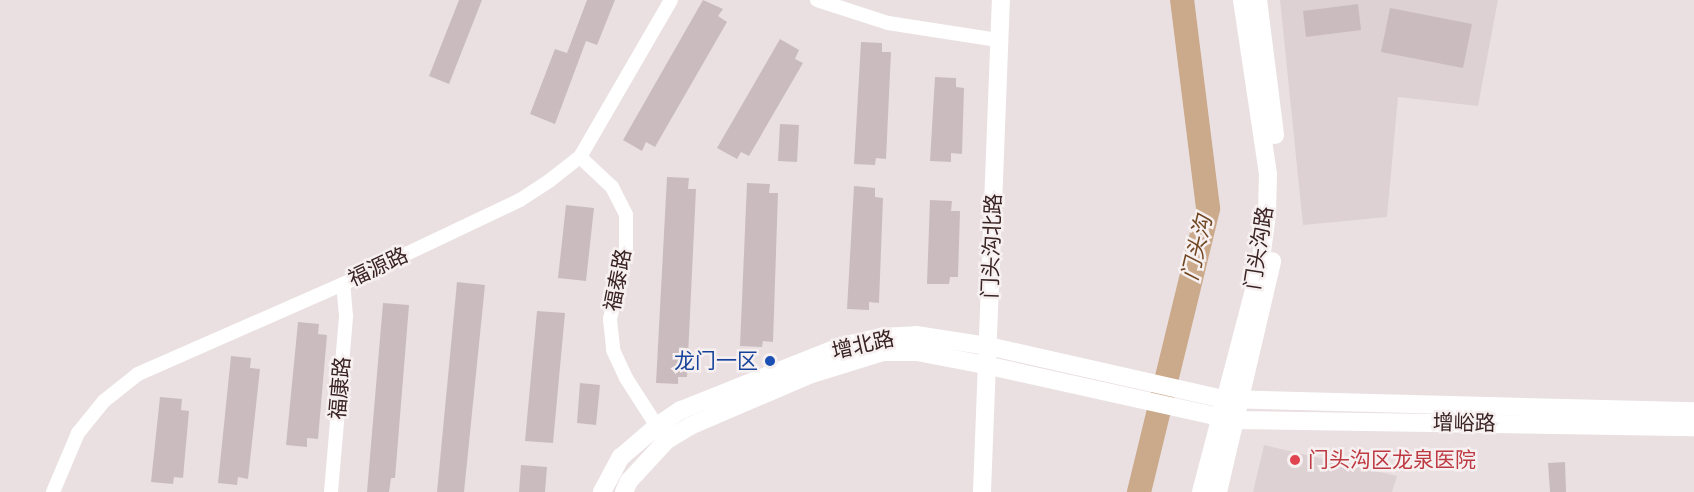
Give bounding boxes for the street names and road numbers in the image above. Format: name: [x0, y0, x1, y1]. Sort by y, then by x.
street label: 门头沟北路: [978, 193, 1006, 299]
street label: 门头沟路: [1240, 205, 1278, 291]
street label: 福源路: [344, 242, 412, 292]
street label: 福泰路: [600, 247, 636, 313]
street label: 增北路: [829, 326, 897, 364]
street label: 福康路: [325, 356, 355, 420]
street label: 增峪路: [1432, 410, 1496, 436]

